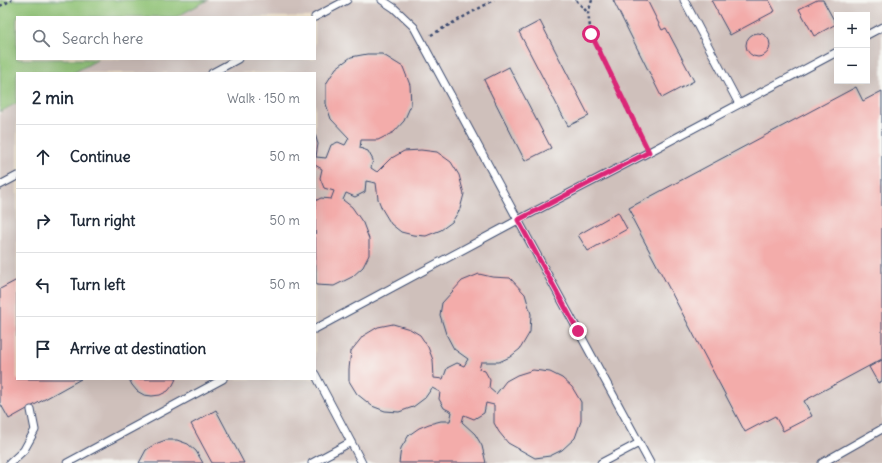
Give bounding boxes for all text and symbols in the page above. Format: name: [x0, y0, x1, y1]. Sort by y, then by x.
map controls: [834, 12, 870, 84]
button: +: [834, 12, 870, 48]
search box: [16, 16, 316, 60]
route start: [582, 25, 600, 43]
icon: search: [30, 27, 52, 49]
text: Search here: [62, 29, 143, 48]
button: −: [834, 48, 870, 84]
text: 2 min: [32, 87, 74, 109]
text: Walk · 150 m: [227, 90, 300, 107]
icon: ahead: [32, 146, 54, 168]
text: Continue: [70, 147, 131, 166]
text: 50 m: [269, 148, 300, 165]
icon: right: [32, 210, 54, 232]
text: Turn right: [70, 211, 135, 230]
text: 50 m: [269, 212, 300, 229]
icon: left: [32, 274, 54, 296]
text: Turn left: [70, 275, 125, 294]
text: 50 m: [269, 276, 300, 293]
route end: [569, 322, 587, 340]
icon: arrive: [32, 338, 54, 360]
text: Arrive at destination: [70, 339, 206, 358]

